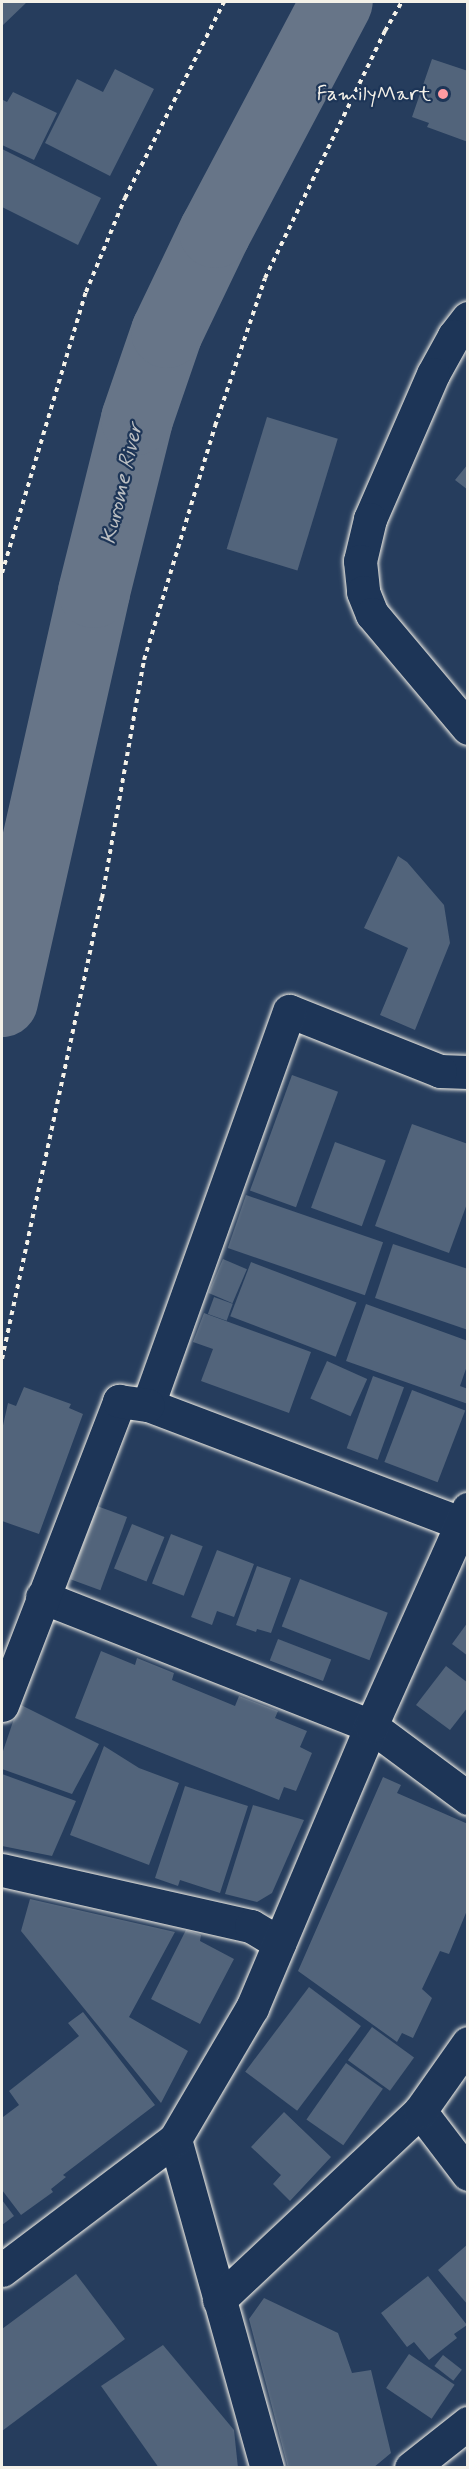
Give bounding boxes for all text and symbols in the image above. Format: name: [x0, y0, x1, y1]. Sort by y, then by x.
place label: FamilyMart: [317, 81, 431, 107]
marker: FamilyMart: [436, 87, 450, 101]
water label: Kurome River: [96, 420, 150, 548]

